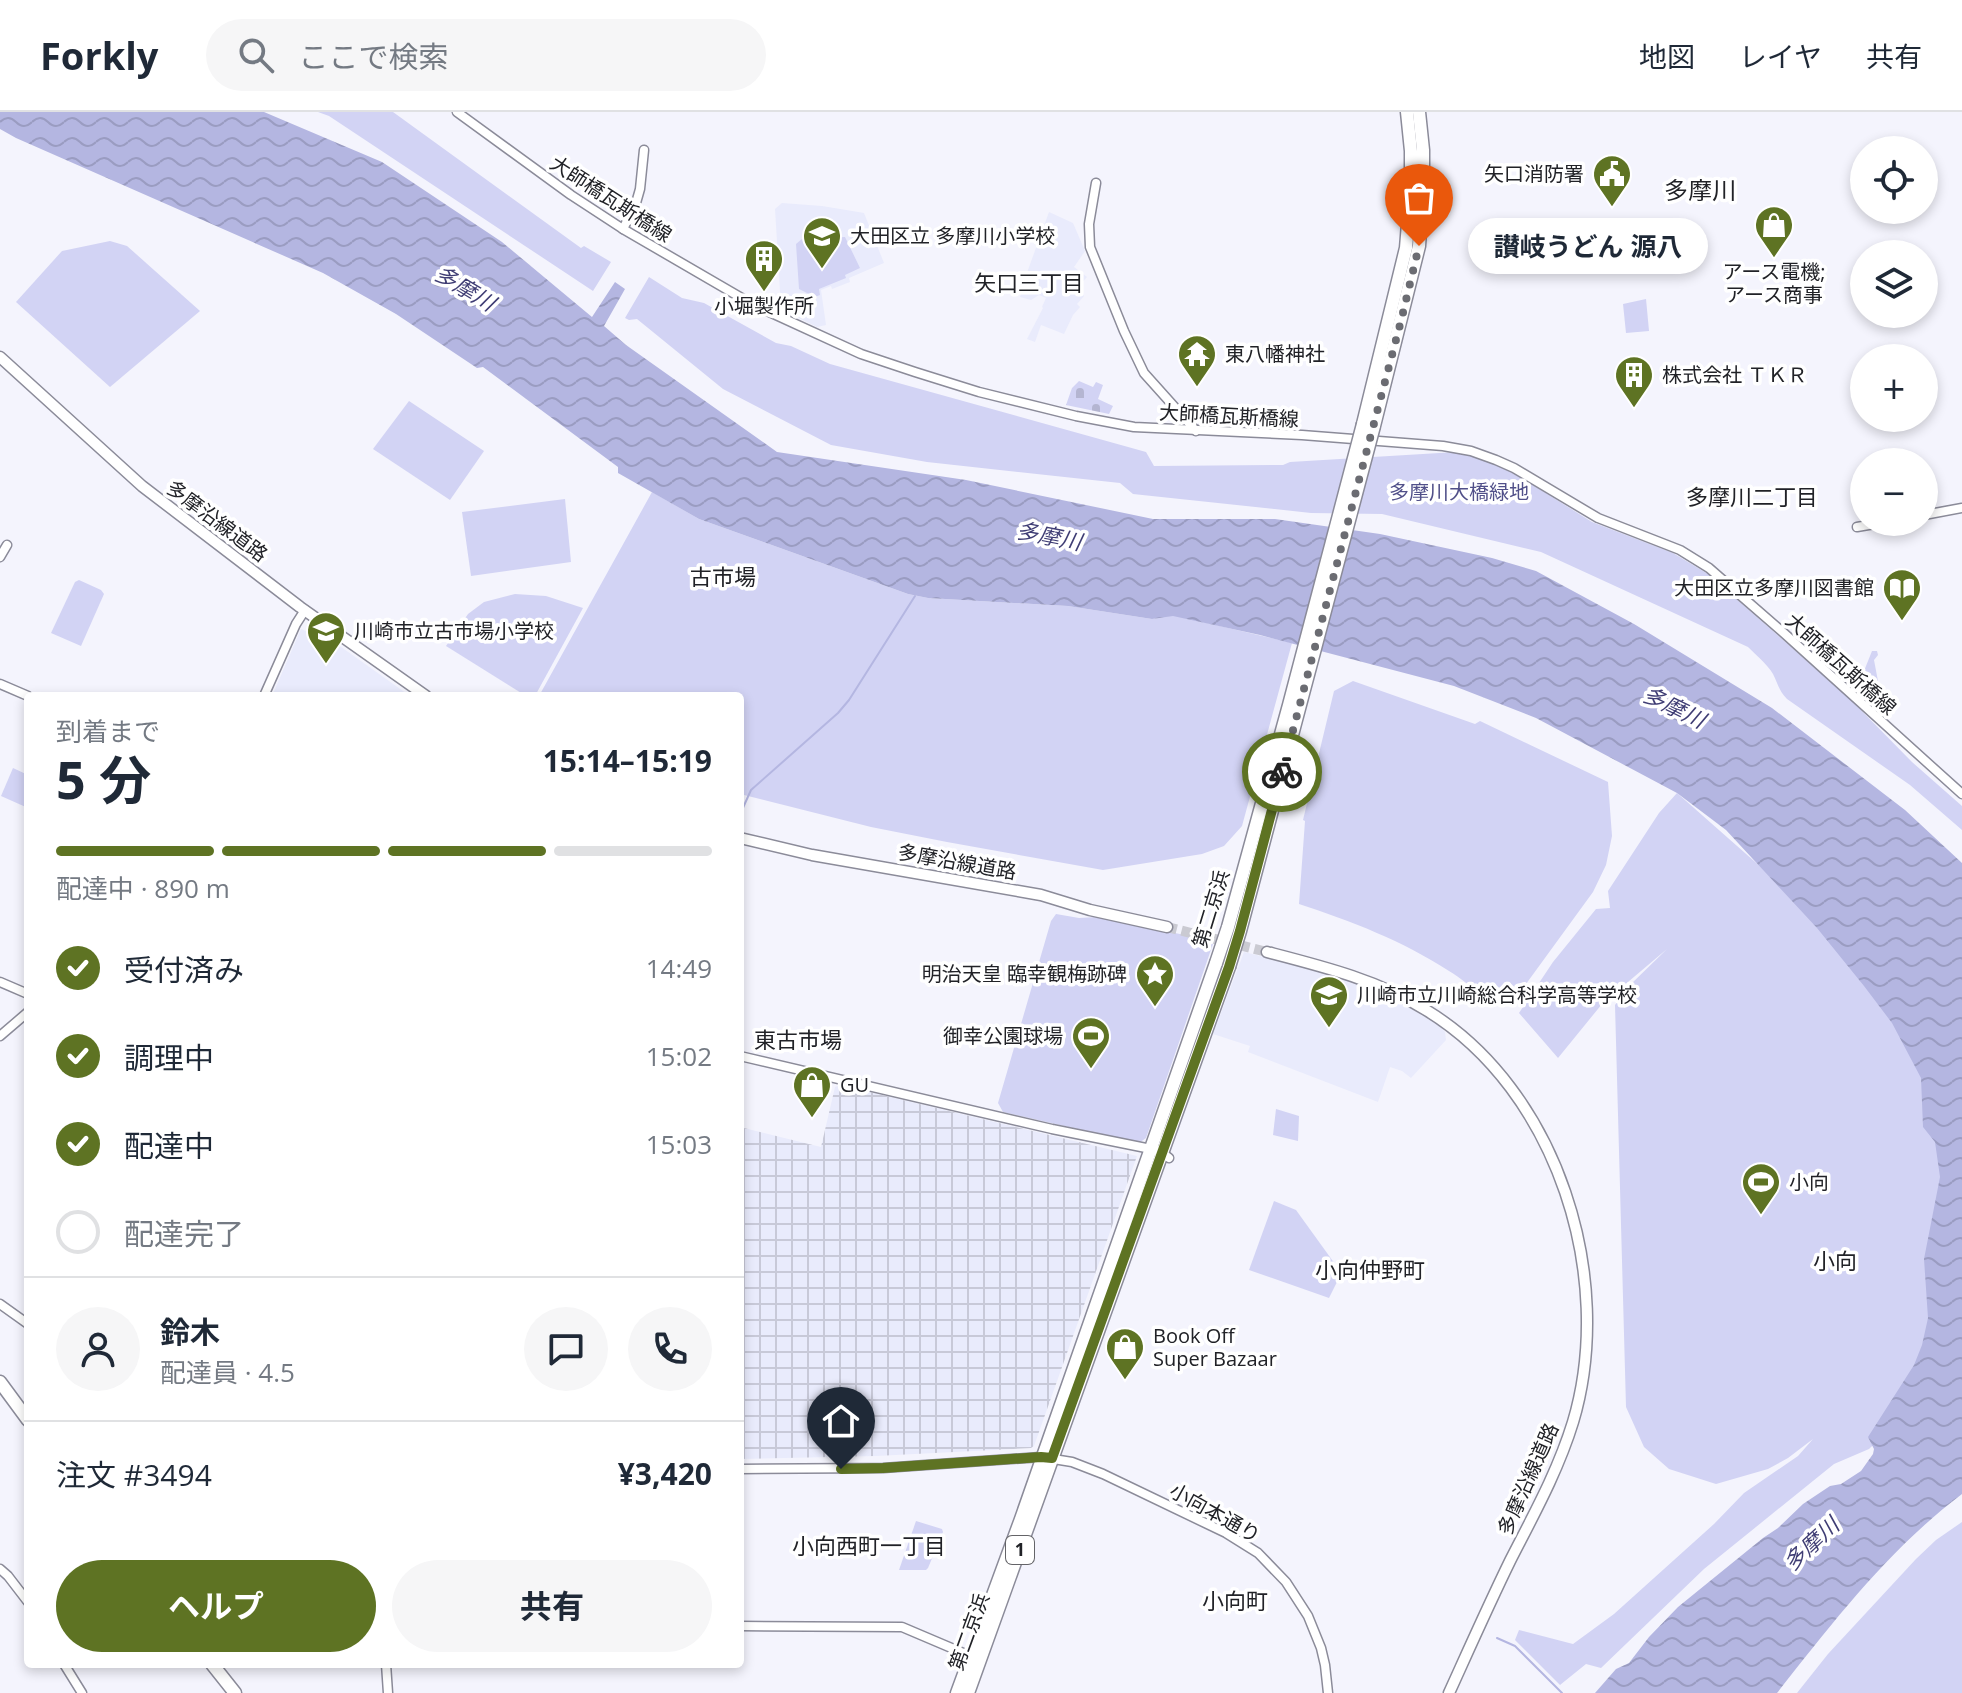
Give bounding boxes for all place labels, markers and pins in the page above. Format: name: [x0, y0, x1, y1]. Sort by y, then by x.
public building icon: 矢口消防署: [1591, 153, 1633, 208]
place label: 矢口消防署: [1484, 160, 1584, 187]
pin: [1385, 164, 1453, 246]
shop icon: アース電機; アース商事: [1753, 204, 1795, 259]
school or university icon: 大田区立 多摩川小学校: [801, 215, 843, 270]
callout: 讃岐うどん 源八: [1467, 218, 1707, 274]
place label: 大田区立 多摩川小学校: [850, 222, 1055, 249]
building icon: 小堀製作所: [743, 238, 785, 293]
place label: アース電機; アース商事: [1722, 258, 1826, 308]
place label: 小堀製作所: [714, 292, 814, 319]
temple icon: 東八幡神社: [1176, 333, 1218, 388]
place label: 東八幡神社: [1225, 340, 1325, 367]
building icon: 株式会社 ＴＫＲ: [1613, 354, 1655, 409]
place label: 株式会社 ＴＫＲ: [1662, 361, 1807, 388]
library icon: 大田区立多摩川図書館: [1881, 567, 1923, 622]
place label: 大田区立多摩川図書館: [1674, 574, 1874, 601]
school or university icon: 川崎市立古市場小学校: [305, 610, 347, 665]
place label: 川崎市立古市場小学校: [354, 617, 554, 644]
place icon: 明治天皇 臨幸観梅跡碑: [1134, 953, 1176, 1008]
place label: 明治天皇 臨幸観梅跡碑: [922, 960, 1127, 987]
school or university icon: 川崎市立川崎総合科学高等学校: [1308, 974, 1350, 1029]
place label: 川崎市立川崎総合科学高等学校: [1357, 981, 1637, 1008]
sports icon: 御幸公園球場: [1070, 1015, 1112, 1070]
place label: 御幸公園球場: [943, 1022, 1063, 1049]
shop icon: GU: [791, 1064, 833, 1119]
place label: GU: [840, 1071, 869, 1098]
sports icon: 小向: [1740, 1161, 1782, 1216]
place label: 小向: [1789, 1168, 1829, 1195]
place label: Book Off Super Bazaar: [1153, 1322, 1277, 1372]
shop icon: Book Off Super Bazaar: [1104, 1326, 1146, 1381]
pin: [807, 1387, 875, 1469]

